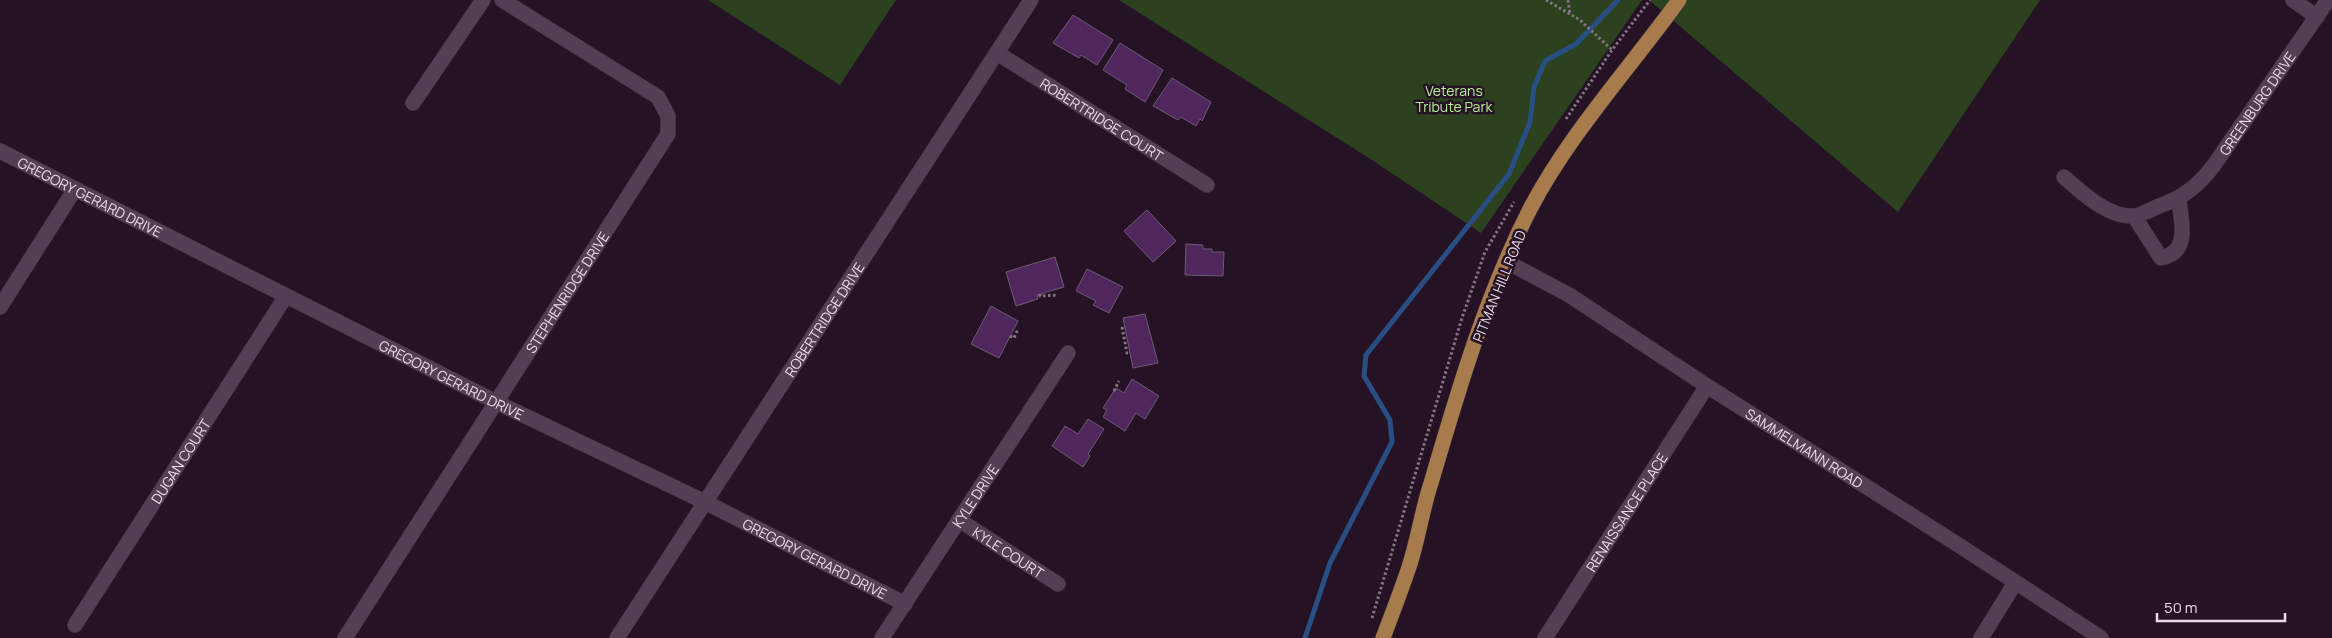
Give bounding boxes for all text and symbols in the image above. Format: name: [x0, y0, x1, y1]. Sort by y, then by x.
street label: GREENBURG DRIVE: [2214, 48, 2299, 159]
street label: ROBERTRIDGE COURT: [1037, 73, 1168, 165]
park label: Veterans Tribute Park: [1416, 81, 1493, 116]
street label: GREGORY GERARD DRIVE: [15, 152, 166, 241]
street label: PITMAN HILL ROAD: [1468, 227, 1530, 345]
street label: STEPHENRIDGE DRIVE: [521, 228, 613, 356]
street label: ROBERTRIDGE DRIVE: [780, 258, 868, 380]
street label: GREGORY GERARD DRIVE: [376, 335, 527, 424]
street label: SAMMELMANN ROAD: [1742, 403, 1867, 492]
street label: DUGAN COURT: [146, 414, 215, 507]
street label: RENAISSANCE PLACE: [1581, 449, 1671, 575]
street label: KYLE DRIVE: [947, 460, 1003, 531]
street label: GREGORY GERARD DRIVE: [740, 513, 890, 603]
street label: KYLE COURT: [969, 522, 1048, 582]
scale bar: [2157, 590, 2284, 622]
text: 50 m: [2164, 597, 2198, 618]

